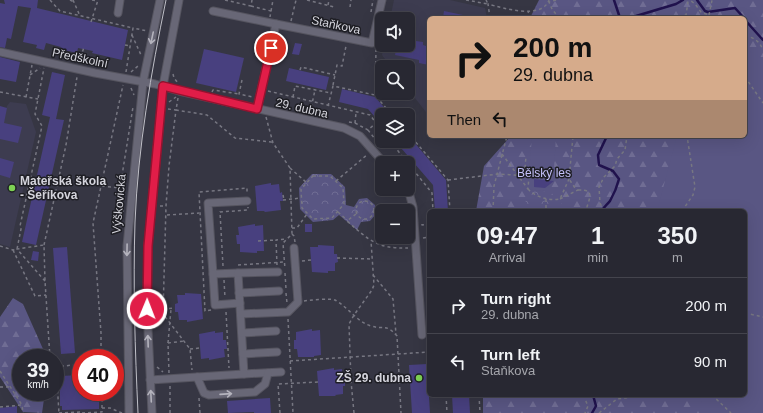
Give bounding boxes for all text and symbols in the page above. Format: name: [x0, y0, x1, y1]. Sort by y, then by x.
map controls: [375, 12, 415, 244]
button: sound: [375, 12, 415, 52]
street label: Staňkova: [310, 13, 362, 37]
one-way arrow: [148, 31, 156, 44]
pin: [254, 31, 288, 65]
icon: right: [447, 32, 499, 84]
text: 200 m: [513, 32, 592, 63]
icon: arrive: [260, 37, 282, 59]
street label: Předškolní: [51, 45, 110, 71]
button: search: [375, 60, 415, 100]
text: 29. dubna: [513, 65, 593, 85]
street label: 29. dubna: [274, 95, 330, 121]
button: layers: [375, 108, 415, 148]
icon: left: [489, 108, 511, 130]
text: Then: [447, 111, 481, 128]
button: +: [375, 156, 415, 196]
park label: Bělský les: [517, 166, 571, 180]
street label: Výškovická: [109, 173, 129, 235]
place label: Mateřská škola - Šeříkova: [20, 174, 106, 202]
marker: Mateřská škola - Šeříkova: [7, 183, 17, 193]
button: −: [375, 204, 415, 244]
text: 09:47: [476, 222, 538, 249]
text: 1: [591, 222, 604, 249]
text: 350: [658, 222, 698, 249]
one-way arrow: [123, 243, 131, 256]
text: Arrival: [489, 250, 526, 265]
text: min: [587, 250, 608, 265]
text: m: [672, 250, 683, 265]
position arrow: [126, 288, 168, 330]
text: Turn right: [481, 290, 551, 307]
icon: right: [447, 295, 469, 317]
text: 200 m: [685, 297, 727, 314]
text: 29. dubna: [481, 307, 539, 322]
one-way arrow: [145, 335, 152, 348]
text: Turn left: [481, 346, 540, 363]
speed limit sign: 40: [72, 349, 124, 401]
icon: left: [447, 351, 469, 373]
text: 90 m: [694, 353, 727, 370]
text: 39: [27, 359, 49, 381]
text: Staňkova: [481, 363, 535, 378]
place label: ZŠ 29. dubna: [336, 370, 411, 385]
marker: ZŠ 29. dubna: [414, 373, 424, 383]
text: km/h: [27, 379, 49, 390]
one-way arrow: [147, 390, 155, 403]
one-way arrow: [219, 391, 232, 398]

